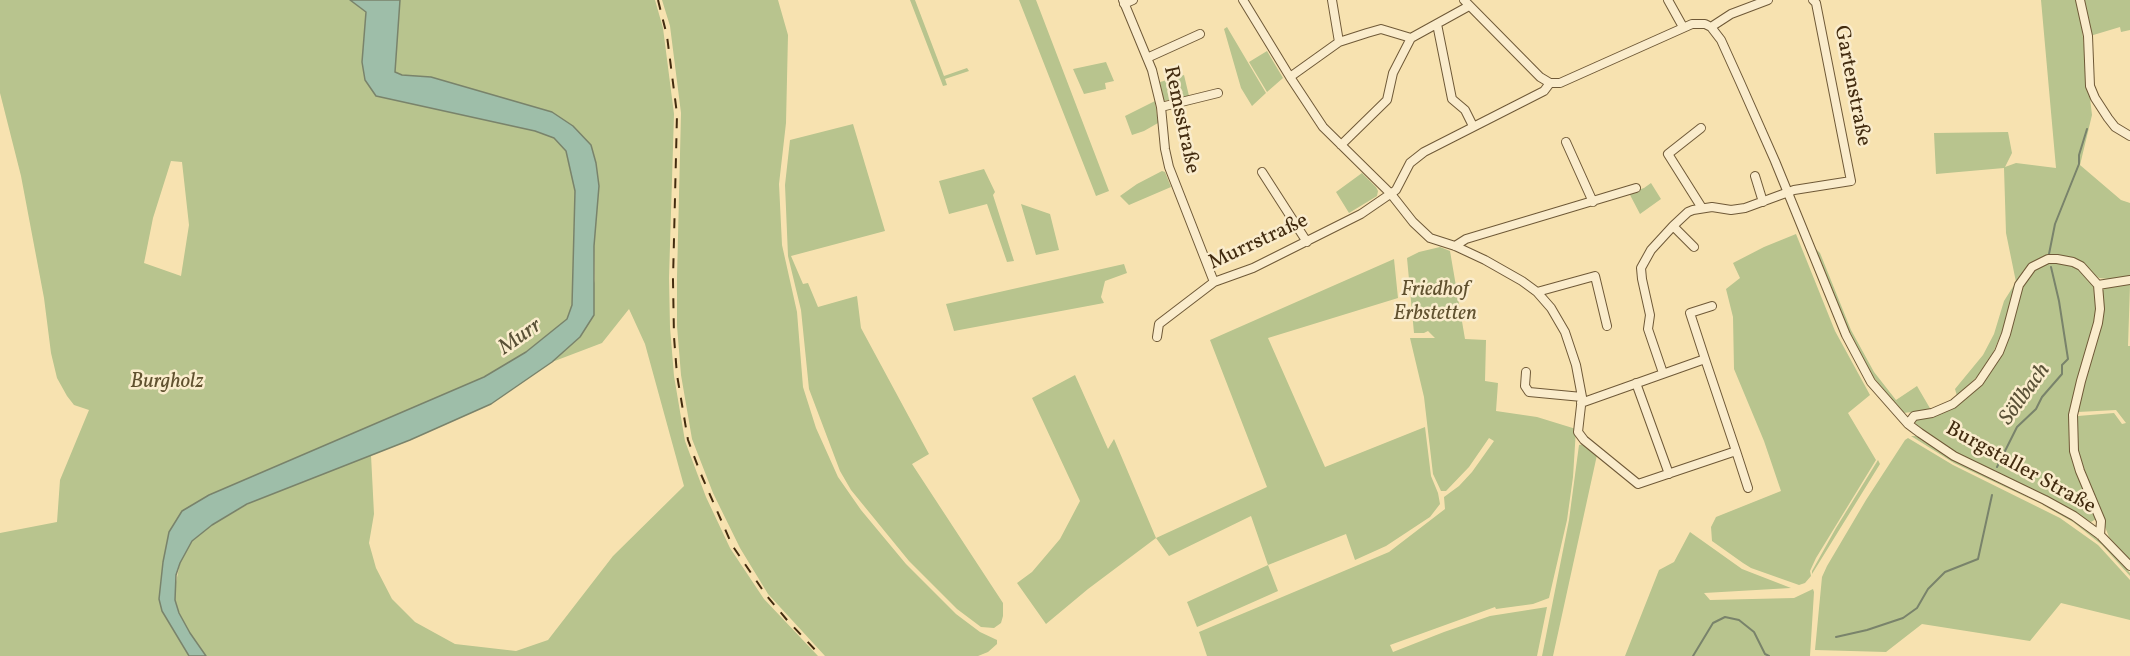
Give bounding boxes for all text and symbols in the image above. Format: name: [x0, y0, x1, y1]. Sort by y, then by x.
street label: Gartenstraße: [1827, 24, 1875, 148]
street label: Remsstraße: [1156, 64, 1204, 176]
street label: Murrstraße: [1205, 209, 1313, 277]
park label: Friedhof Erbstetten: [1393, 278, 1477, 328]
water label: Murr: [494, 314, 548, 362]
water label: Söllbach: [1995, 359, 2057, 431]
park label: Burgholz: [130, 370, 204, 396]
street label: Burgstaller Straße: [1941, 417, 2099, 521]

